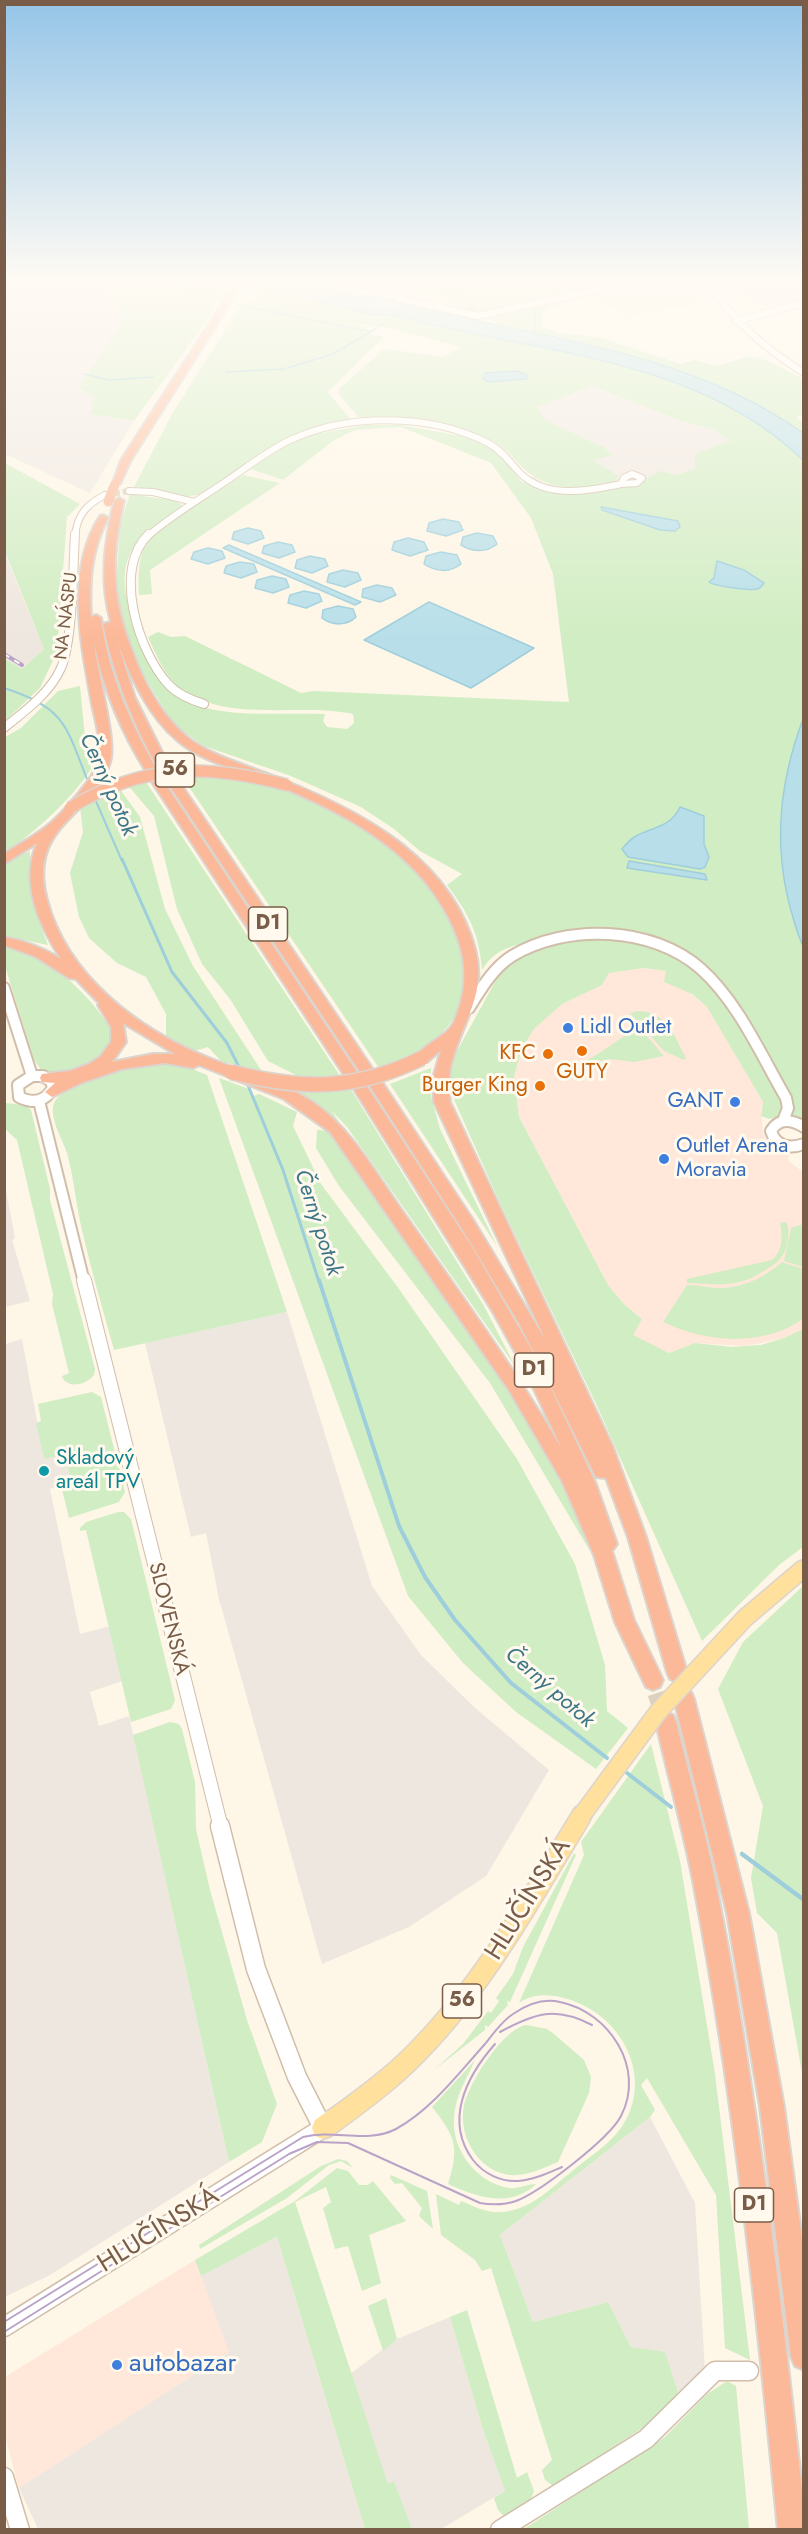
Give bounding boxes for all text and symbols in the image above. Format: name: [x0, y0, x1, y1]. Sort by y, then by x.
street label: NA NÁSPU: [51, 571, 83, 661]
water label: Černý potok: [73, 729, 141, 841]
road number: 56: [156, 753, 195, 787]
road number: D1: [248, 907, 288, 941]
place label: Lidl Outlet: [580, 1015, 671, 1041]
marker: Lidl Outlet: [561, 1021, 575, 1035]
place label: KFC: [499, 1041, 536, 1067]
marker: GUTY: [575, 1044, 589, 1058]
marker: KFC: [541, 1047, 555, 1061]
place label: GUTY: [556, 1060, 608, 1086]
place label: Burger King: [422, 1073, 528, 1099]
marker: Burger King: [533, 1079, 547, 1093]
place label: GANT: [667, 1089, 723, 1115]
marker: GANT: [728, 1095, 742, 1109]
place label: Outlet Arena Moravia: [676, 1134, 788, 1184]
marker: Outlet Arena Moravia: [657, 1152, 671, 1166]
water label: Černý potok: [287, 1167, 347, 1279]
road number: D1: [514, 1353, 554, 1387]
place label: Skladový areál TPV: [56, 1446, 140, 1496]
marker: Skladový areál TPV: [37, 1464, 51, 1478]
street label: SLOVENSKÁ: [142, 1560, 194, 1678]
water label: Černý potok: [499, 1642, 599, 1734]
street label: HLUČÍNSKÁ: [479, 1834, 579, 1966]
road number: 56: [442, 1984, 482, 2018]
street label: HLUČÍNSKÁ: [93, 2181, 225, 2281]
road number: D1: [734, 2188, 774, 2222]
place label: autobazar: [129, 2349, 236, 2381]
marker: autobazar: [110, 2358, 124, 2372]

